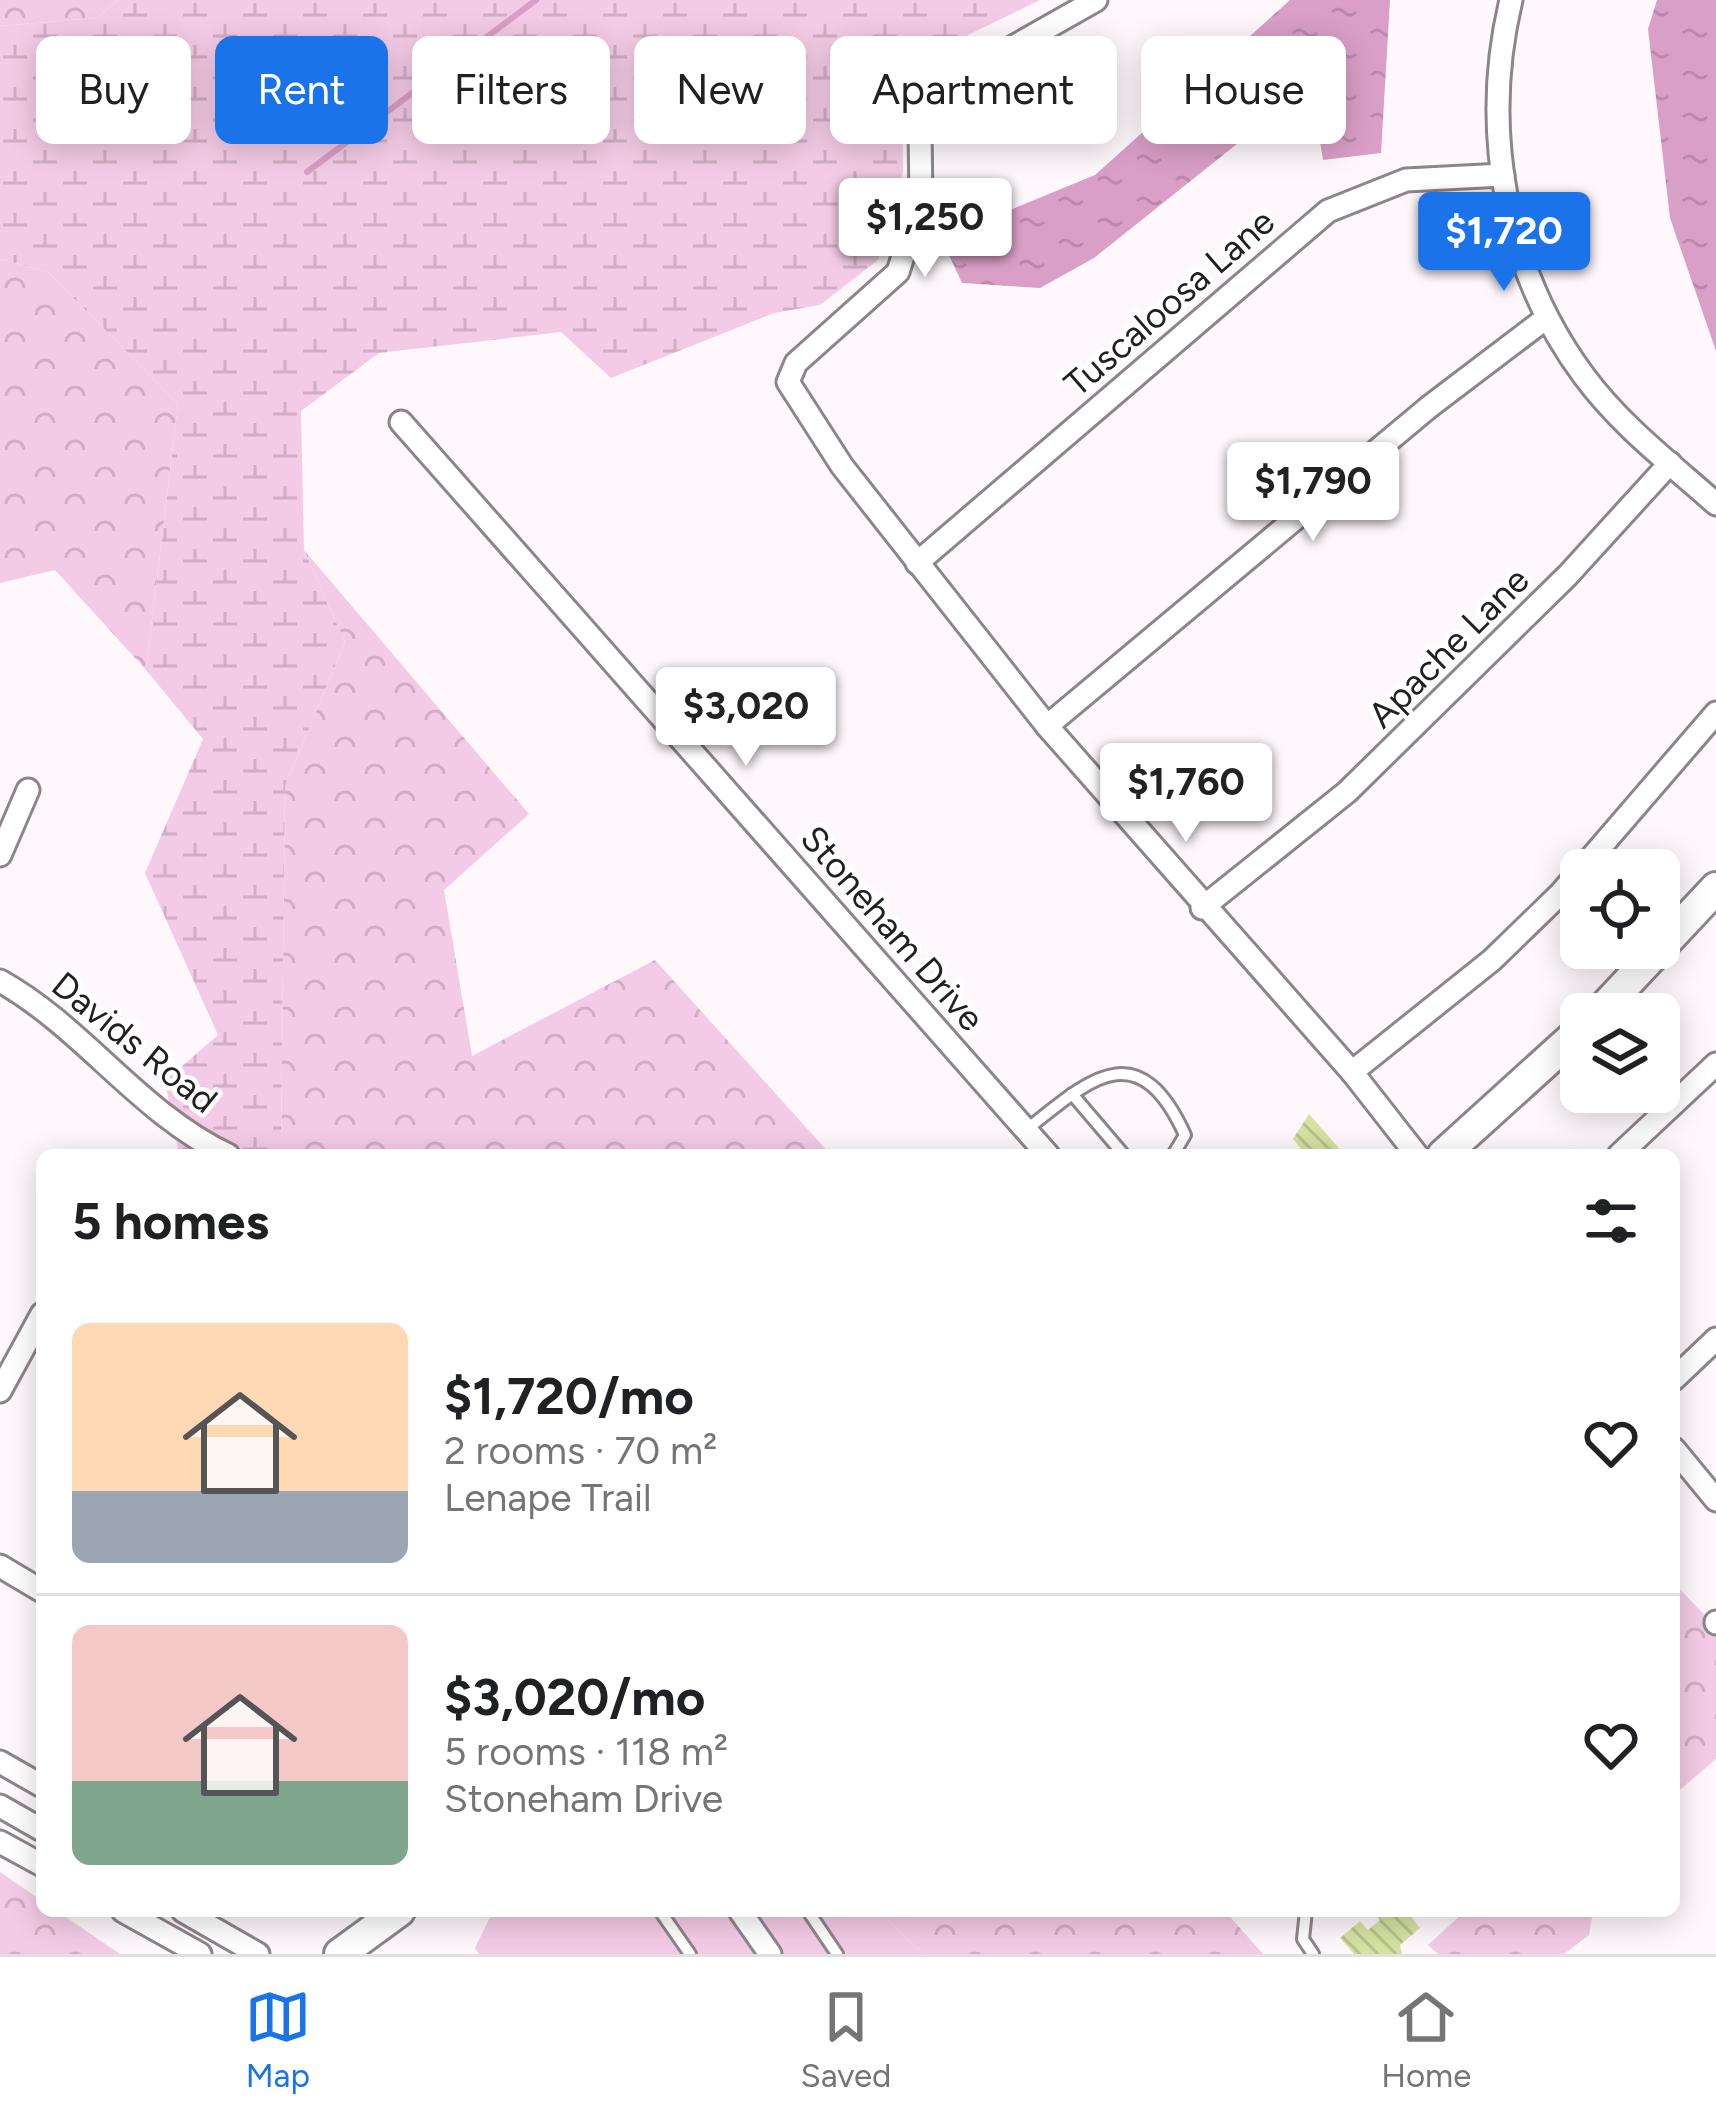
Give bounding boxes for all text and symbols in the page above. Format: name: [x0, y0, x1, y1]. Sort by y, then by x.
chip: Buy: [36, 36, 191, 144]
chip: Rent: [215, 36, 388, 144]
chip: Filters: [412, 36, 610, 144]
chip: New: [634, 36, 806, 144]
chip: Apartment: [830, 36, 1117, 144]
chip: House: [1141, 36, 1346, 144]
pin: $1,250: [827, 178, 1023, 280]
pin: $1,720: [1406, 192, 1602, 294]
text: $1,250: [866, 193, 984, 240]
street label: Tuscaloosa Lane: [1056, 200, 1283, 405]
text: $1,720: [1445, 207, 1563, 254]
pin: $1,790: [1215, 442, 1411, 544]
text: $1,790: [1254, 457, 1372, 504]
street label: Apache Lane: [1359, 558, 1537, 736]
pin: $3,020: [648, 667, 844, 769]
text: $3,020: [683, 682, 809, 729]
pin: $1,760: [1088, 743, 1284, 845]
text: $1,760: [1127, 758, 1245, 805]
street label: Stoneham Drive: [792, 817, 993, 1040]
map controls: [1560, 849, 1680, 1113]
button: locate: [1560, 849, 1680, 969]
street label: Davids Road: [44, 963, 226, 1122]
button: layers: [1560, 993, 1680, 1113]
icon: filters: [1578, 1188, 1644, 1254]
text: 5 homes: [72, 1191, 269, 1252]
text: $1,720/mo: [444, 1366, 694, 1427]
icon: home: [168, 1371, 312, 1515]
icon: heart: [1578, 1410, 1644, 1476]
text: 2 rooms · 70 m²: [444, 1427, 717, 1474]
text: Lenape Trail: [444, 1474, 652, 1521]
text: $3,020/mo: [444, 1667, 705, 1728]
icon: home: [168, 1673, 312, 1817]
icon: heart: [1578, 1712, 1644, 1778]
text: 5 rooms · 118 m²: [444, 1728, 728, 1775]
text: Stoneham Drive: [444, 1775, 723, 1822]
tab: Map: [245, 1984, 311, 2095]
tab: Saved: [800, 1984, 891, 2095]
tab: Home: [1381, 1984, 1471, 2095]

